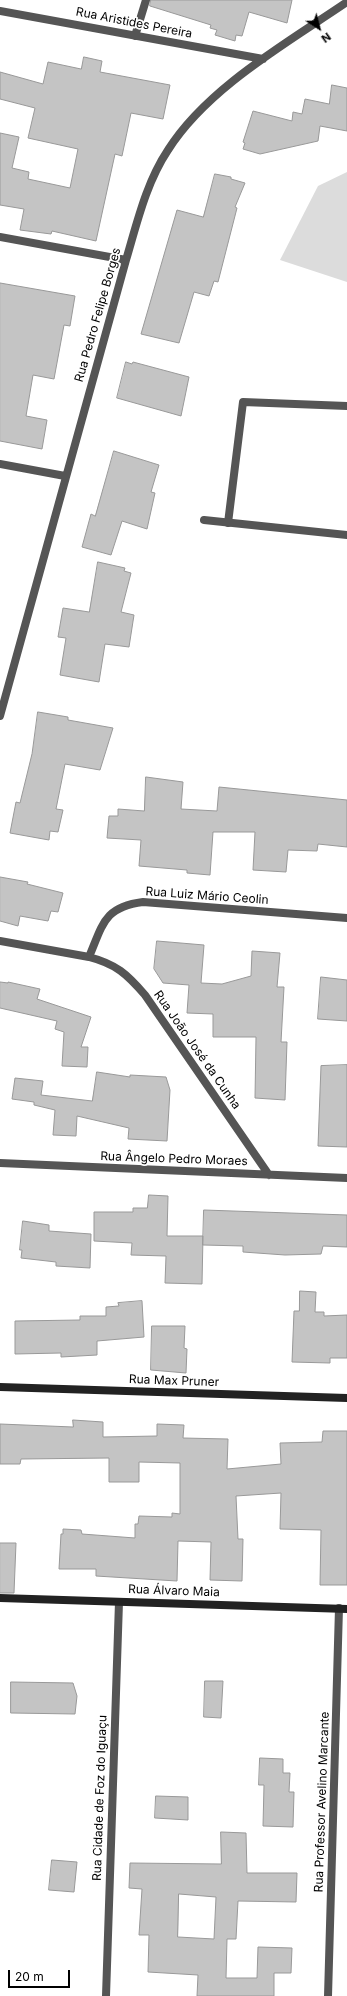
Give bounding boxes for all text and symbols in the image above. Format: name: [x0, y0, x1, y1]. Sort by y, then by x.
street label: Rua Aristides Pereira: [75, 5, 193, 41]
north arrow: [299, 8, 339, 48]
text: N: [319, 30, 334, 46]
street label: Rua Pedro Felipe Borges: [72, 246, 124, 384]
street label: Rua Luiz Mário Ceolin: [145, 885, 269, 907]
street label: Rua João José da Cunha: [151, 988, 243, 1112]
street label: Rua Ângelo Pedro Moraes: [100, 1149, 248, 1169]
street label: Rua Max Pruner: [129, 1372, 219, 1390]
street label: Rua Álvaro Maia: [128, 1582, 220, 1600]
street label: Rua Professor Avelino Marcante: [312, 1711, 332, 1893]
street label: Rua Cidade de Foz do Iguaçu: [90, 1715, 110, 1881]
scale bar: [10, 1962, 72, 1988]
text: 20 m: [15, 1969, 44, 1984]

